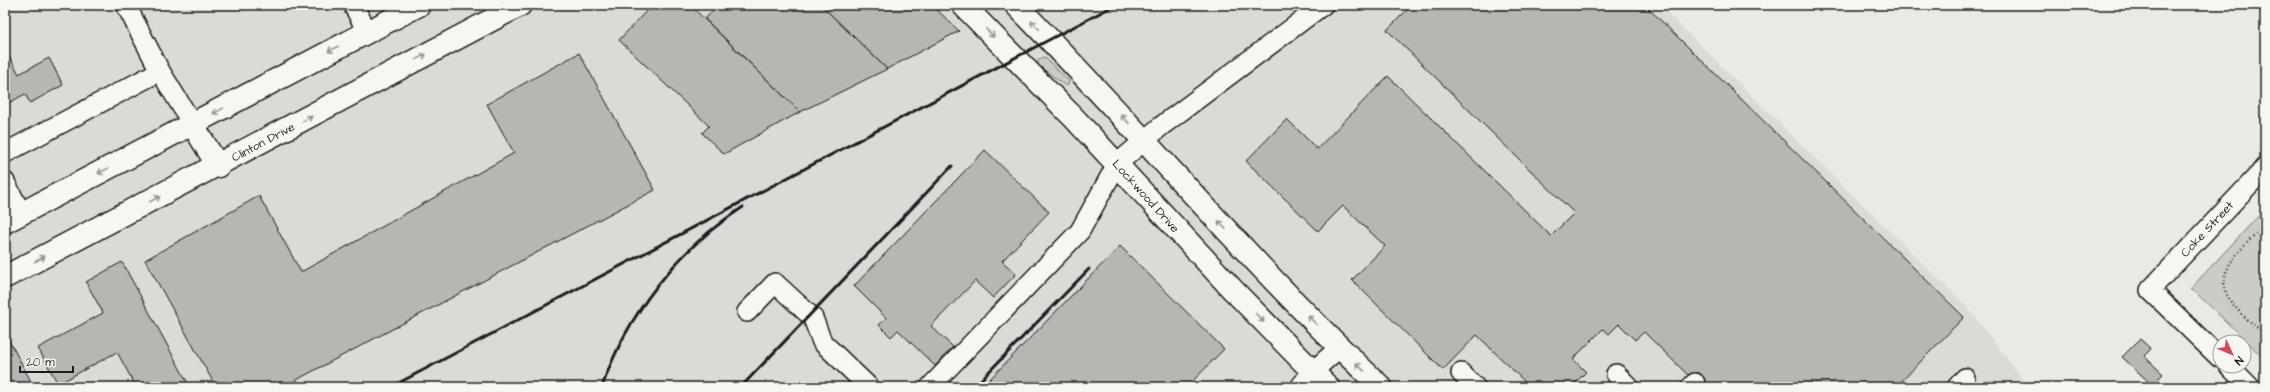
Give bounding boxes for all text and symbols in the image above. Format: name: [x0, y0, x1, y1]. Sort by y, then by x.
one-way arrow: [1030, 20, 1040, 30]
one-way arrow: [985, 28, 995, 38]
one-way arrow: [327, 46, 339, 54]
one-way arrow: [415, 53, 427, 61]
one-way arrow: [212, 108, 224, 115]
one-way arrow: [301, 114, 313, 122]
one-way arrow: [1120, 114, 1130, 124]
street label: Clinton Drive: [229, 118, 298, 166]
street label: Lockwood Drive: [1108, 156, 1183, 237]
one-way arrow: [97, 168, 109, 175]
one-way arrow: [149, 195, 161, 202]
street label: Coke Street: [2177, 197, 2238, 261]
one-way arrow: [1218, 220, 1227, 230]
one-way arrow: [33, 255, 45, 262]
one-way arrow: [1256, 313, 1265, 323]
one-way arrow: [1307, 315, 1317, 325]
north arrow: [2212, 334, 2252, 374]
scale bar: [20, 348, 73, 374]
text: N: [2231, 353, 2247, 368]
text: 20 m: [26, 354, 55, 371]
one-way arrow: [1355, 363, 1365, 372]

